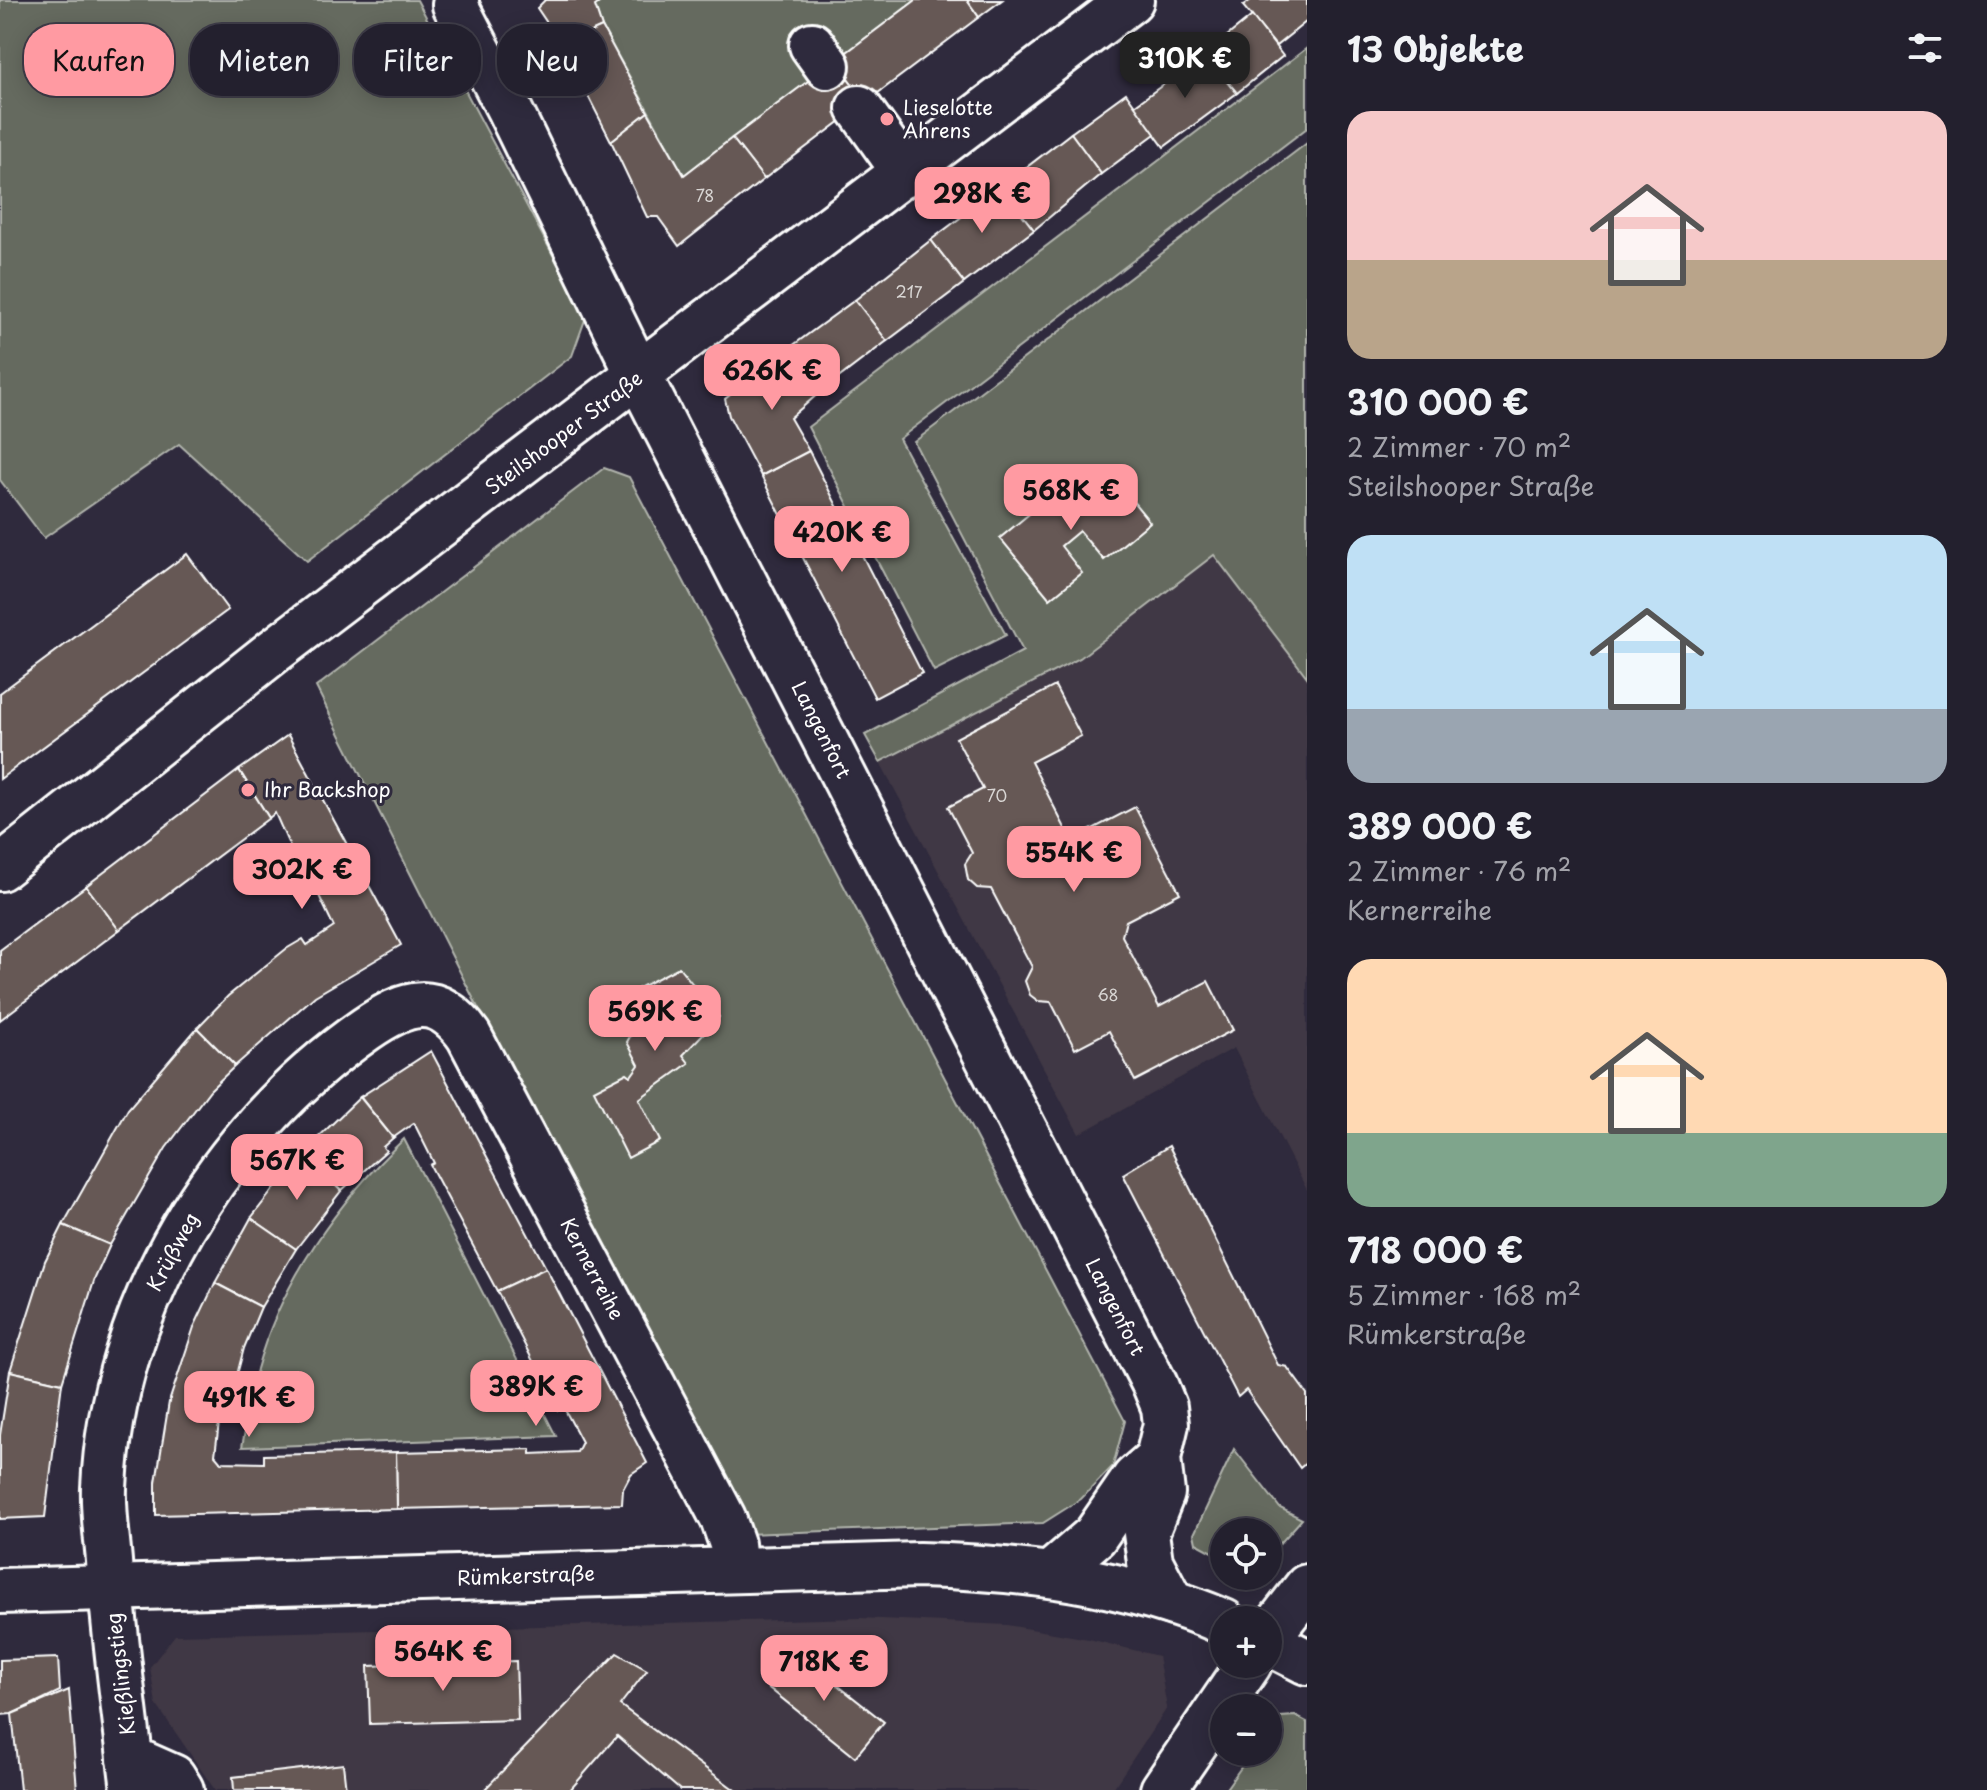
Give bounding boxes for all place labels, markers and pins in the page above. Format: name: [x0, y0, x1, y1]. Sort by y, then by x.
pin: 310K €: [1120, 32, 1250, 100]
place label: Lieselotte Ahrens: [903, 92, 993, 145]
marker: Lieselotte Ahrens: [878, 110, 896, 128]
pin: 298K €: [917, 167, 1047, 235]
pin: 626K €: [707, 344, 837, 412]
pin: 568K €: [1006, 464, 1136, 532]
pin: 420K €: [777, 506, 907, 574]
place label: Ihr Backshop: [264, 774, 391, 804]
marker: Ihr Backshop: [239, 781, 257, 799]
pin: 554K €: [1009, 826, 1139, 894]
pin: 302K €: [237, 843, 367, 911]
pin: 569K €: [590, 985, 720, 1053]
pin: 567K €: [232, 1134, 362, 1202]
pin: 389K €: [471, 1360, 601, 1428]
pin: 491K €: [184, 1371, 314, 1439]
pin: 564K €: [378, 1625, 508, 1693]
pin: 718K €: [759, 1635, 889, 1703]

